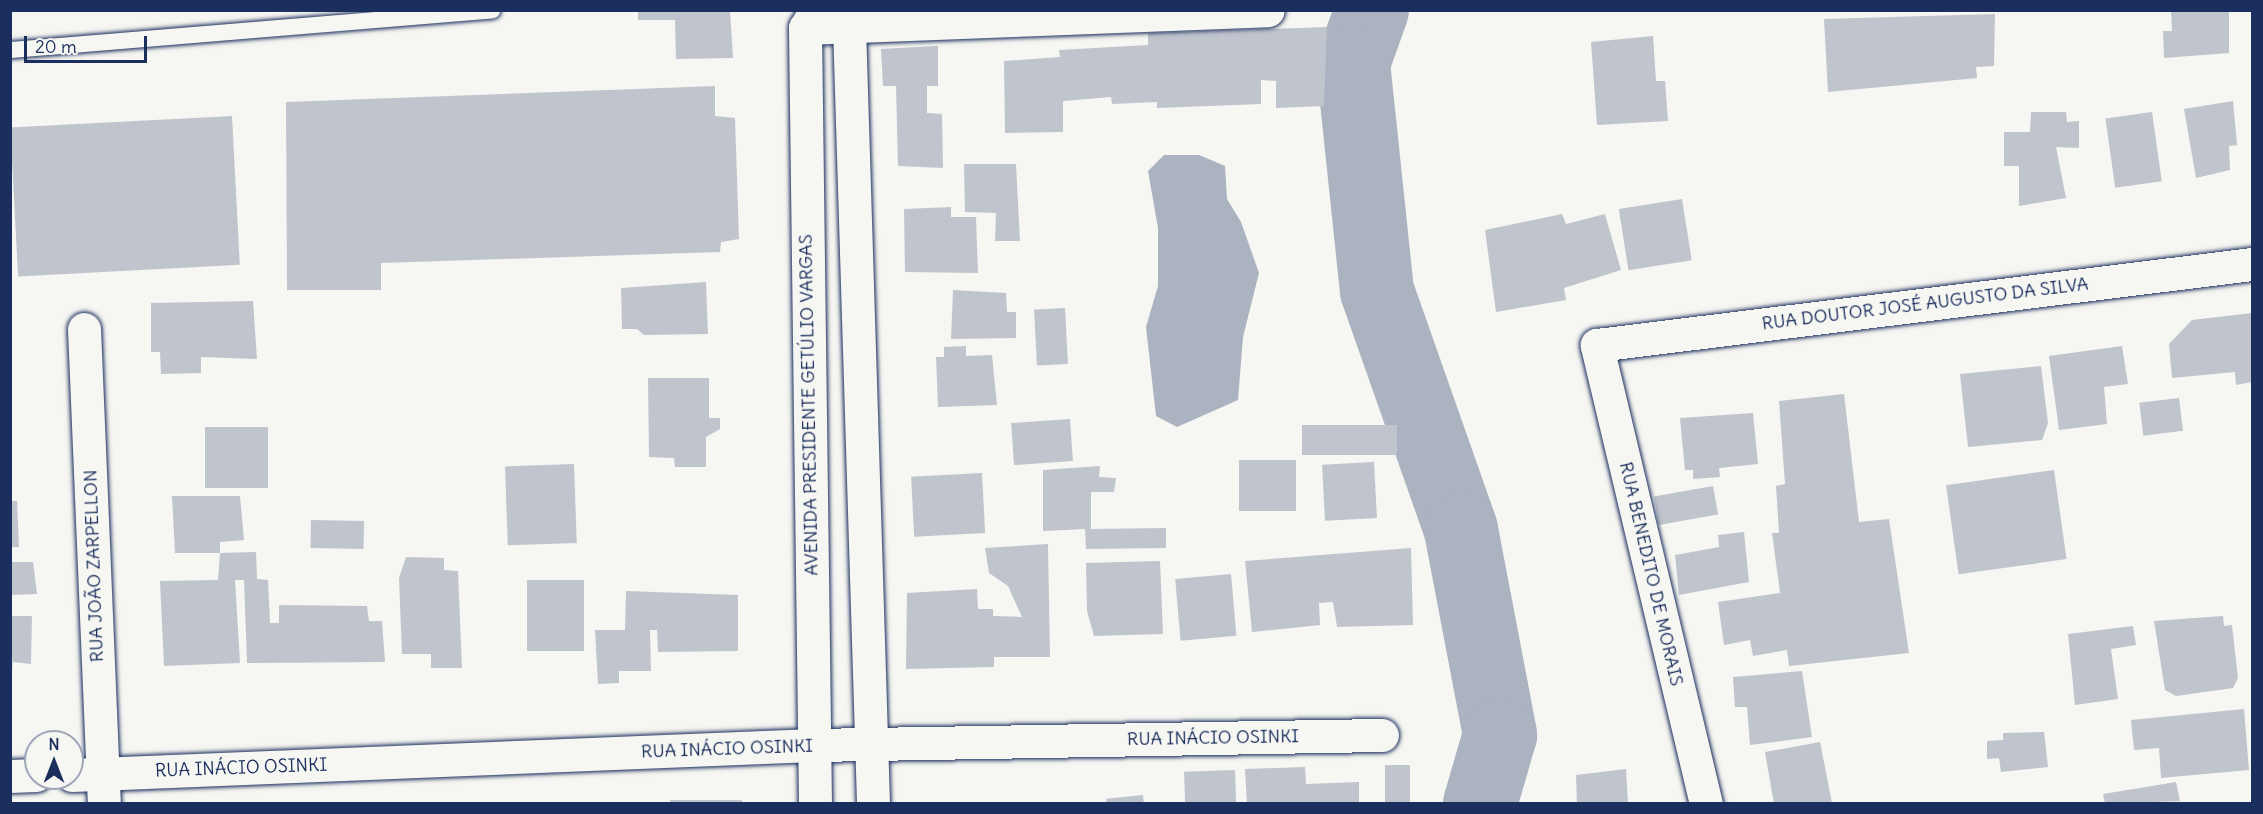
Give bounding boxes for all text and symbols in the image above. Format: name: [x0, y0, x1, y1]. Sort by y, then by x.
scale bar: [27, 24, 150, 62]
text: 20 m: [35, 35, 77, 58]
street label: AVENIDA PRESIDENTE GETÚLIO VARGAS: [795, 234, 823, 576]
street label: RUA DOUTOR JOSÉ AUGUSTO DA SILVA: [1761, 273, 2089, 335]
street label: RUA BENEDITO DE MORAIS: [1615, 460, 1687, 688]
street label: RUA JOÃO ZARPELLON: [80, 469, 108, 663]
street label: RUA INÁCIO OSINKI: [1127, 726, 1299, 750]
north arrow: [24, 730, 84, 790]
text: N: [48, 734, 60, 754]
street label: RUA INÁCIO OSINKI: [641, 735, 813, 763]
street label: RUA INÁCIO OSINKI: [155, 754, 327, 782]

